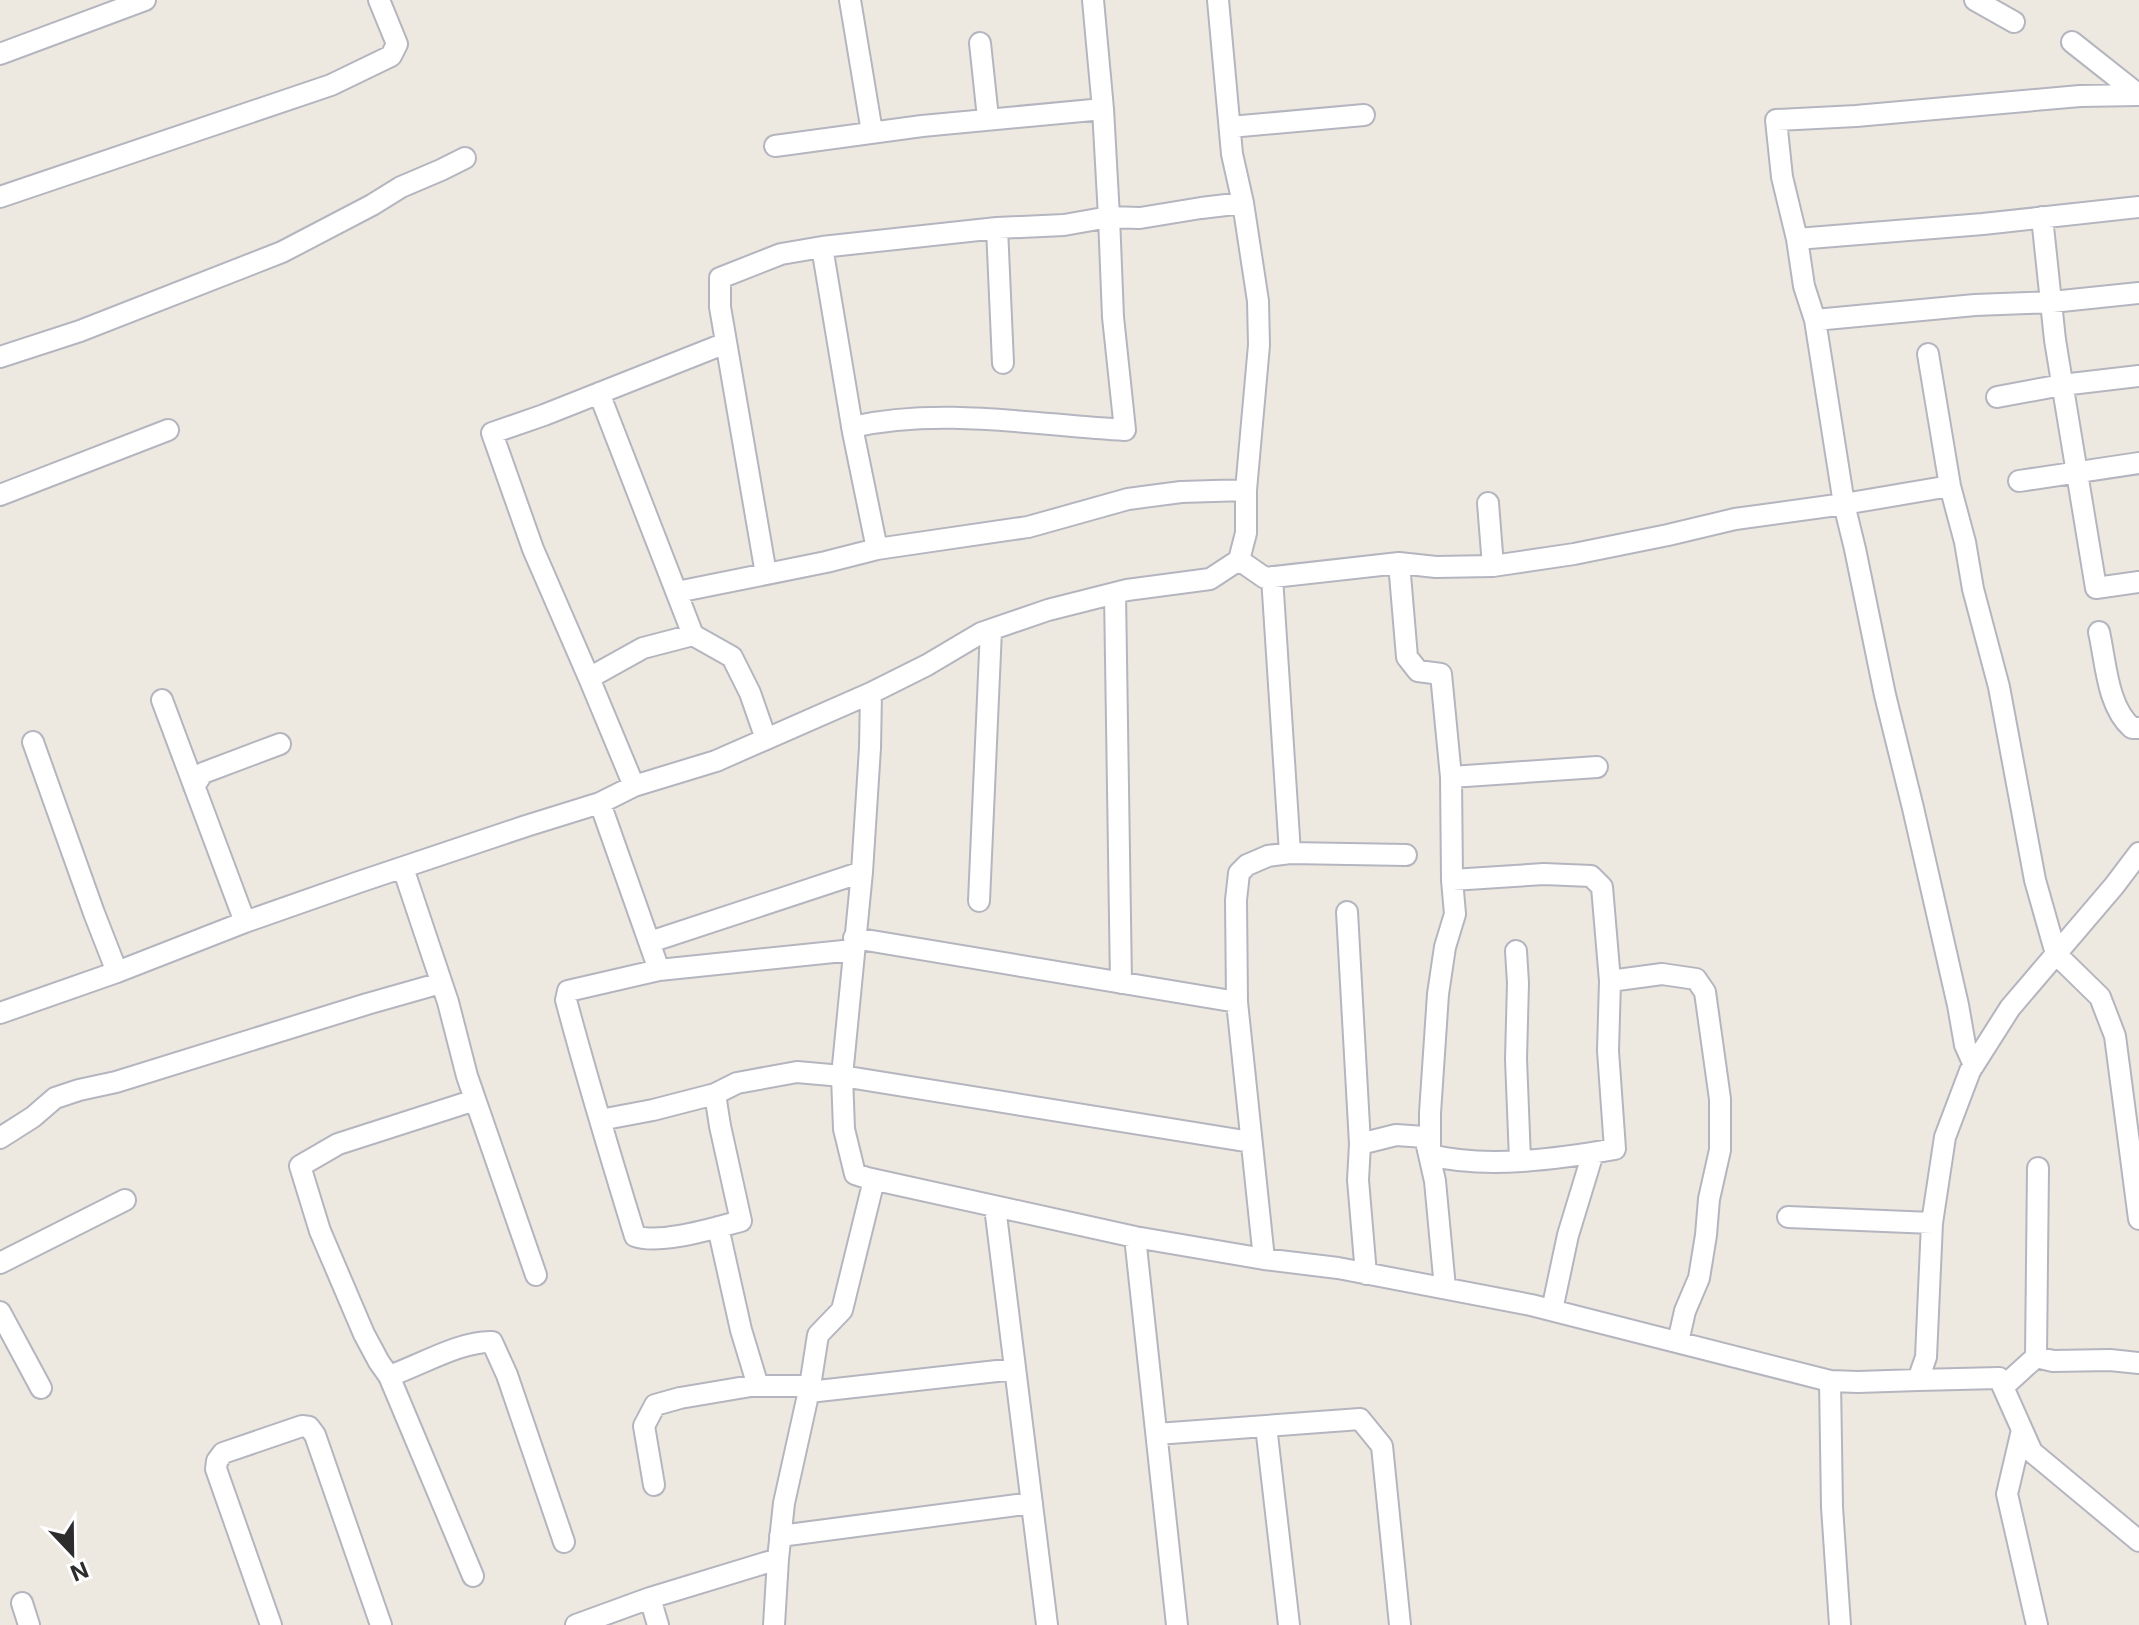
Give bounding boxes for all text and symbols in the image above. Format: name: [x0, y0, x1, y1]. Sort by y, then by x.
north arrow: [32, 1513, 112, 1593]
text: N: [67, 1556, 92, 1587]

